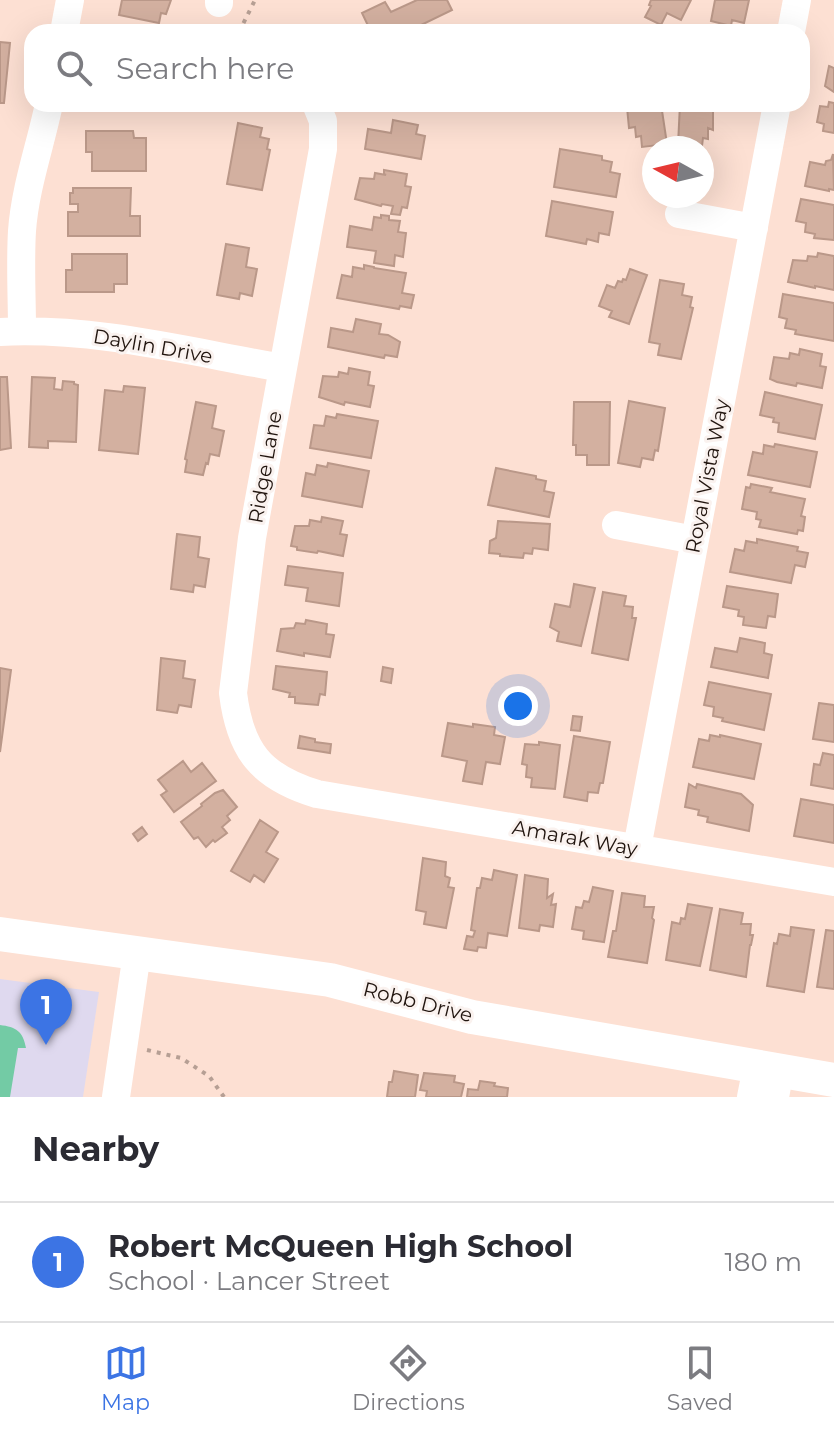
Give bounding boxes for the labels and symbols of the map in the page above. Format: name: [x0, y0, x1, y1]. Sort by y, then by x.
north arrow: [642, 136, 714, 208]
street label: Daylin Drive: [91, 324, 215, 368]
street label: Royal Vista Way: [680, 397, 734, 555]
street label: Ridge Lane: [243, 409, 287, 525]
your location: [498, 686, 538, 726]
street label: Amarak Way: [510, 815, 640, 861]
street label: Robb Drive: [361, 977, 475, 1027]
pin: 1: [20, 979, 72, 1045]

